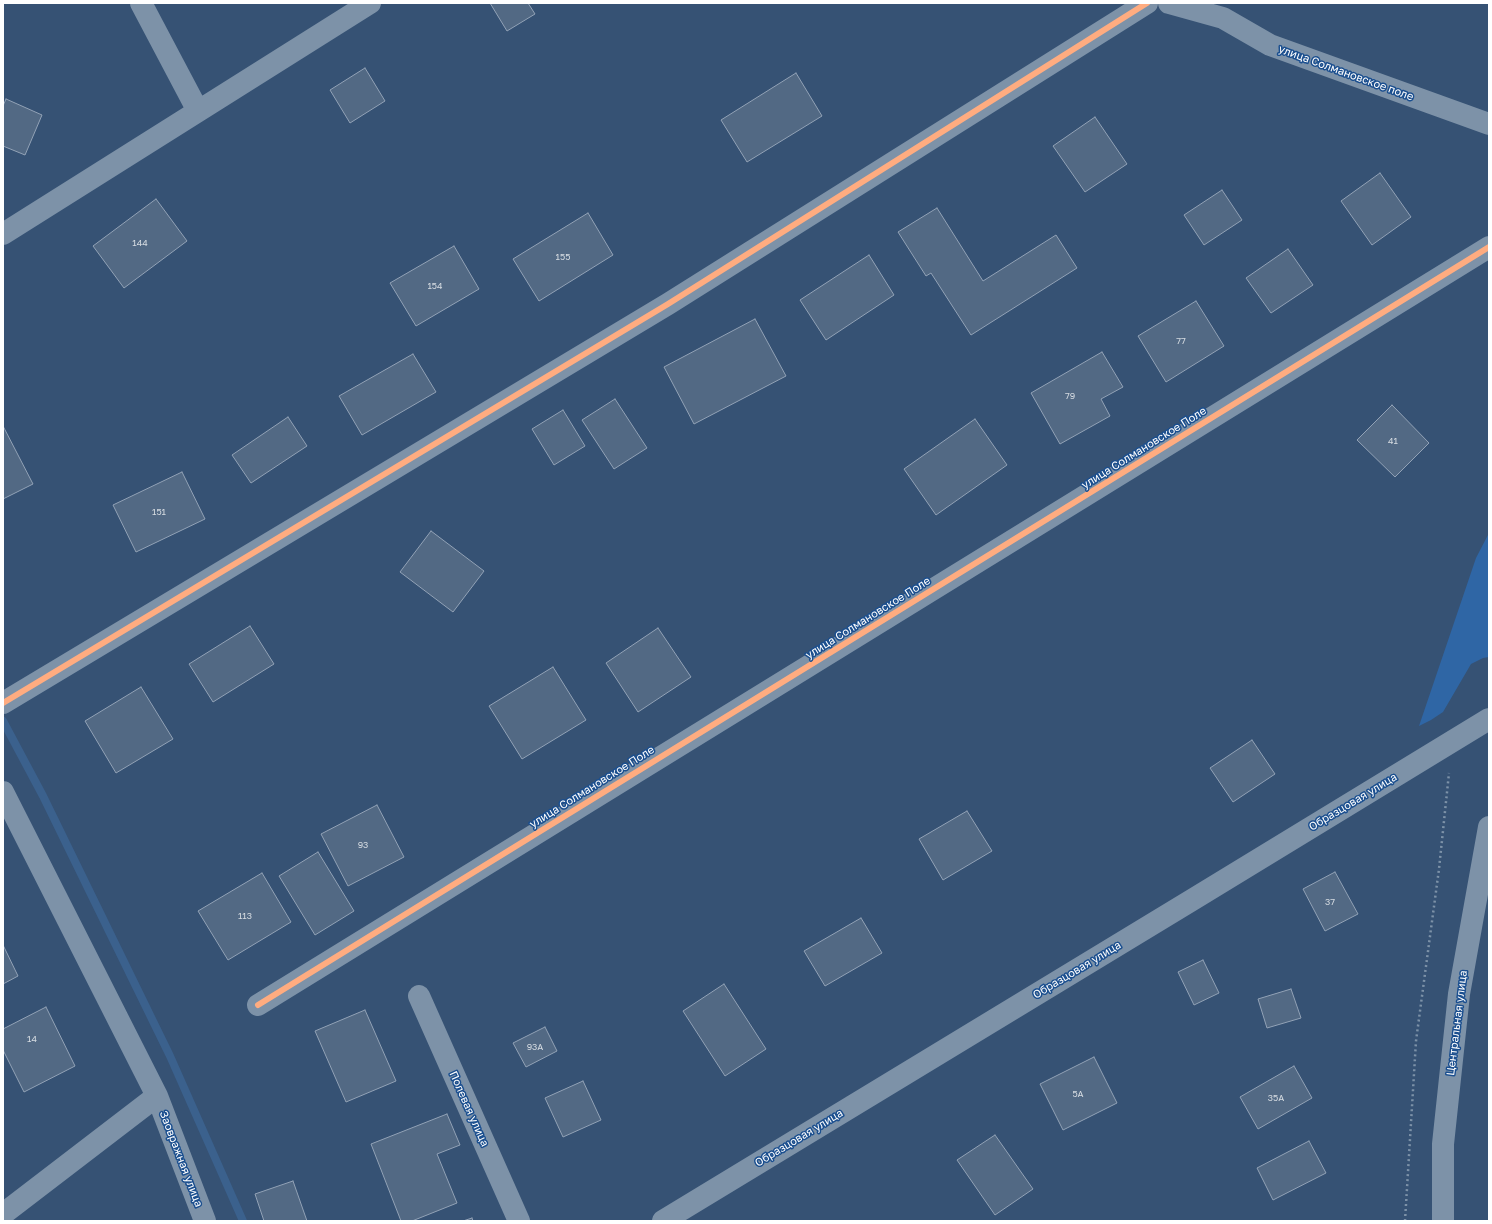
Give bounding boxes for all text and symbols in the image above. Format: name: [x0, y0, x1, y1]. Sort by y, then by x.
street label: улица Солмановское поле: [1277, 42, 1415, 104]
house number: 144: [132, 238, 148, 248]
house number: 155: [556, 252, 570, 262]
house number: 154: [427, 281, 443, 291]
house number: 77: [1176, 336, 1186, 346]
house number: 79: [1065, 391, 1075, 401]
street label: улица Солмановское Поле: [1079, 404, 1209, 492]
house number: 41: [1388, 436, 1398, 446]
house number: 151: [152, 507, 166, 517]
street label: улица Солмановское Поле: [803, 574, 933, 662]
street label: улица Солмановское Поле: [527, 743, 657, 831]
street label: Образцовая улица: [1307, 770, 1399, 834]
house number: 93: [358, 840, 368, 850]
house number: 37: [1325, 897, 1335, 907]
house number: 113: [238, 911, 252, 921]
street label: Образцовая улица: [1031, 938, 1123, 1002]
street label: Центральная улица: [1444, 970, 1470, 1076]
house number: 14: [27, 1034, 37, 1044]
house number: 93А: [527, 1042, 543, 1052]
street label: Полевая улица: [446, 1069, 492, 1149]
house number: 5А: [1072, 1089, 1084, 1099]
house number: 35А: [1268, 1093, 1284, 1103]
street label: Образцовая улица: [753, 1106, 845, 1170]
street label: Заовражная улица: [157, 1109, 205, 1209]

